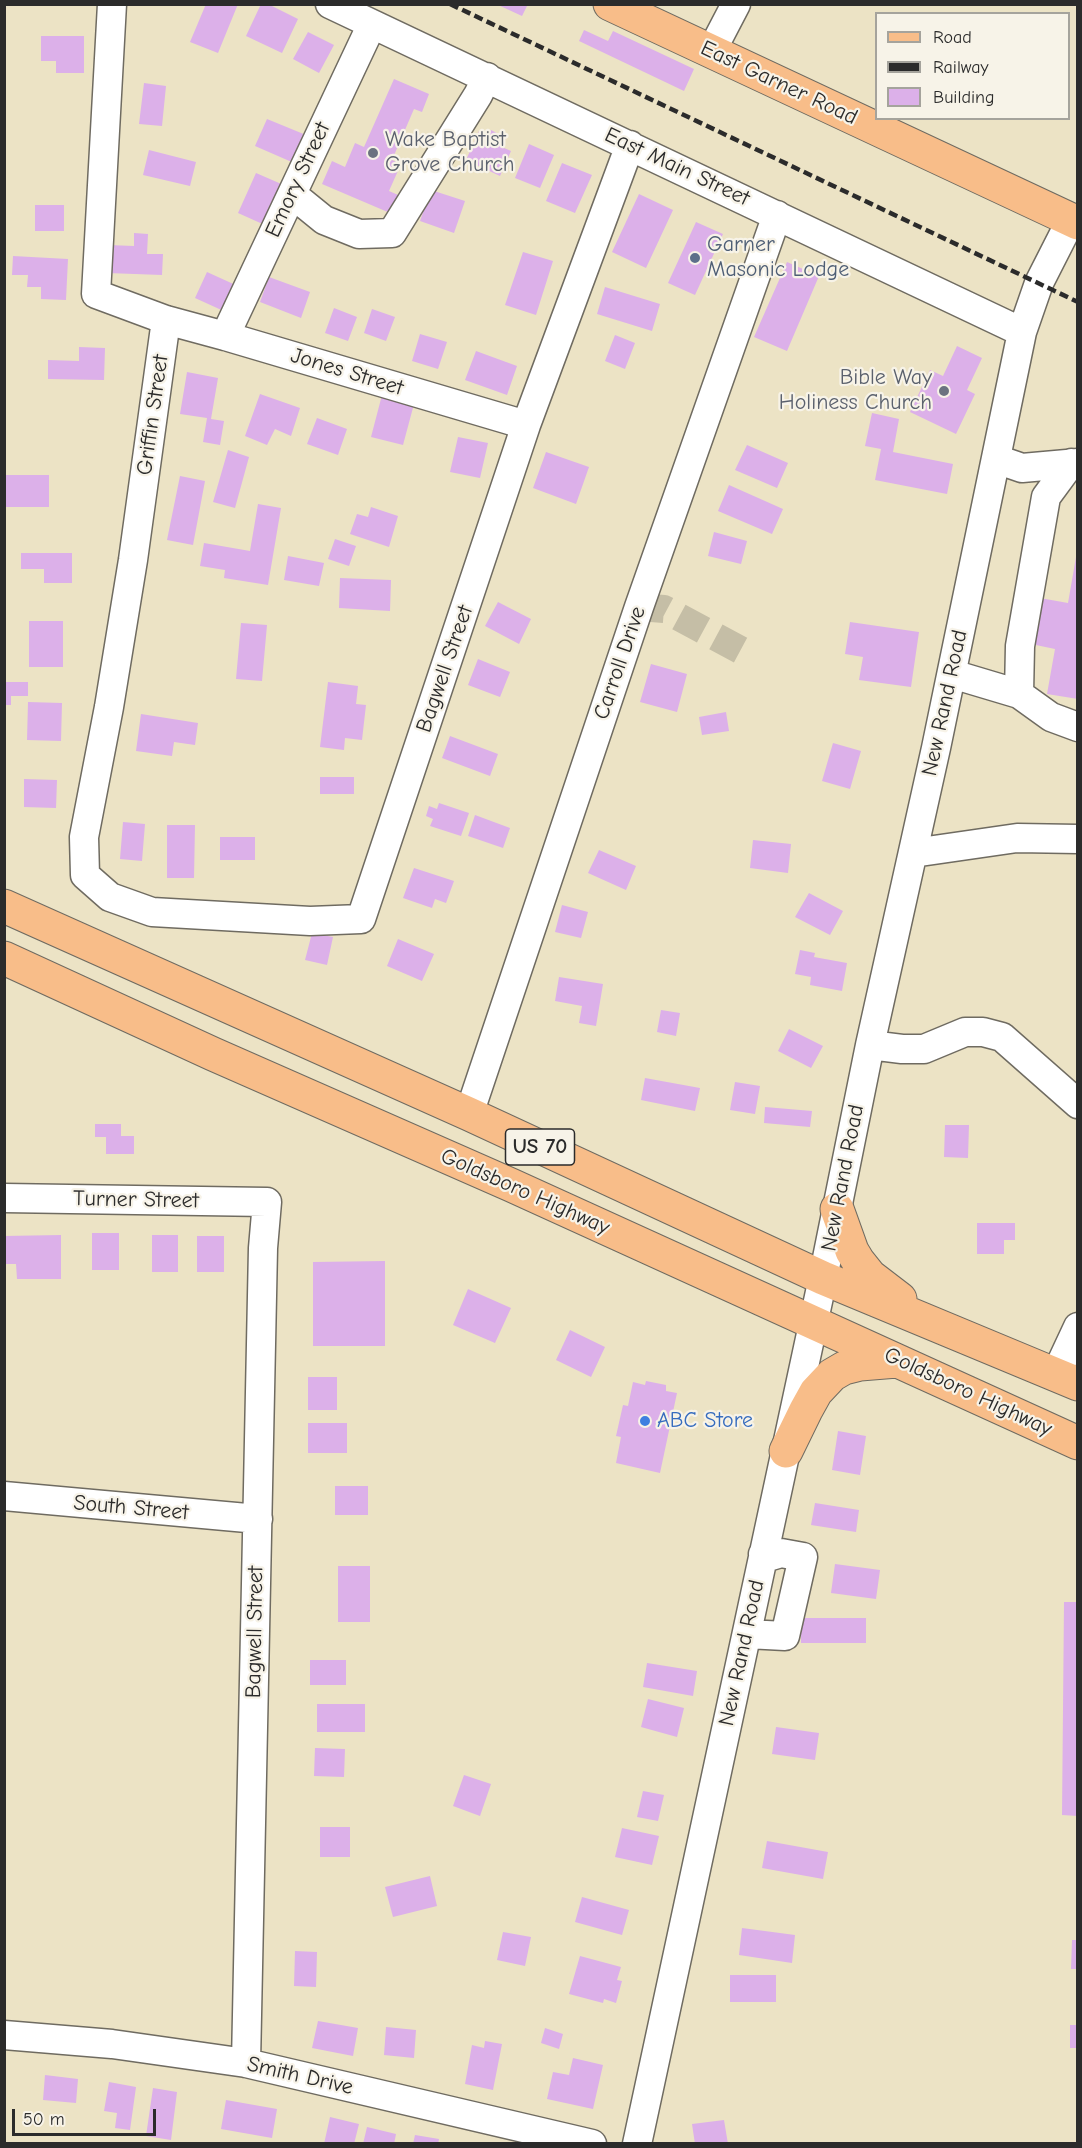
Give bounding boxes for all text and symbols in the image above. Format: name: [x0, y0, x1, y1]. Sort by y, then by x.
legend: [875, 12, 1070, 120]
text: Road: [933, 27, 972, 48]
street label: East Garner Road: [696, 35, 862, 131]
text: Railway: [933, 57, 989, 78]
text: Building: [933, 87, 995, 108]
street label: Emory Street: [260, 118, 336, 242]
street label: East Main Street: [600, 122, 754, 212]
place label: Wake Baptist Grove Church: [385, 127, 515, 178]
marker: Wake Baptist Grove Church: [366, 146, 380, 160]
place label: Garner Masonic Lodge: [707, 232, 849, 284]
marker: Garner Masonic Lodge: [688, 251, 702, 265]
street label: Jones Street: [287, 342, 407, 402]
street label: Griffin Street: [131, 353, 175, 477]
place label: Bible Way Holiness Church: [779, 365, 932, 416]
marker: Bible Way Holiness Church: [937, 384, 951, 398]
street label: Bagwell Street: [411, 602, 479, 736]
street label: Carroll Drive: [588, 603, 652, 723]
street label: New Rand Road: [917, 627, 973, 779]
street label: New Rand Road: [816, 1102, 870, 1254]
road number: US 70: [506, 1129, 574, 1165]
street label: Goldsboro Highway: [436, 1143, 614, 1241]
street label: Turner Street: [73, 1186, 199, 1214]
street label: Goldsboro Highway: [880, 1342, 1056, 1442]
place label: ABC Store: [657, 1408, 753, 1434]
marker: ABC Store: [638, 1414, 652, 1428]
street label: South Street: [72, 1490, 190, 1526]
street label: Bagwell Street: [241, 1566, 269, 1698]
street label: New Rand Road: [714, 1577, 770, 1729]
street label: Smith Drive: [244, 2051, 356, 2101]
scale bar: [15, 2097, 159, 2135]
text: 50 m: [23, 2109, 65, 2130]

